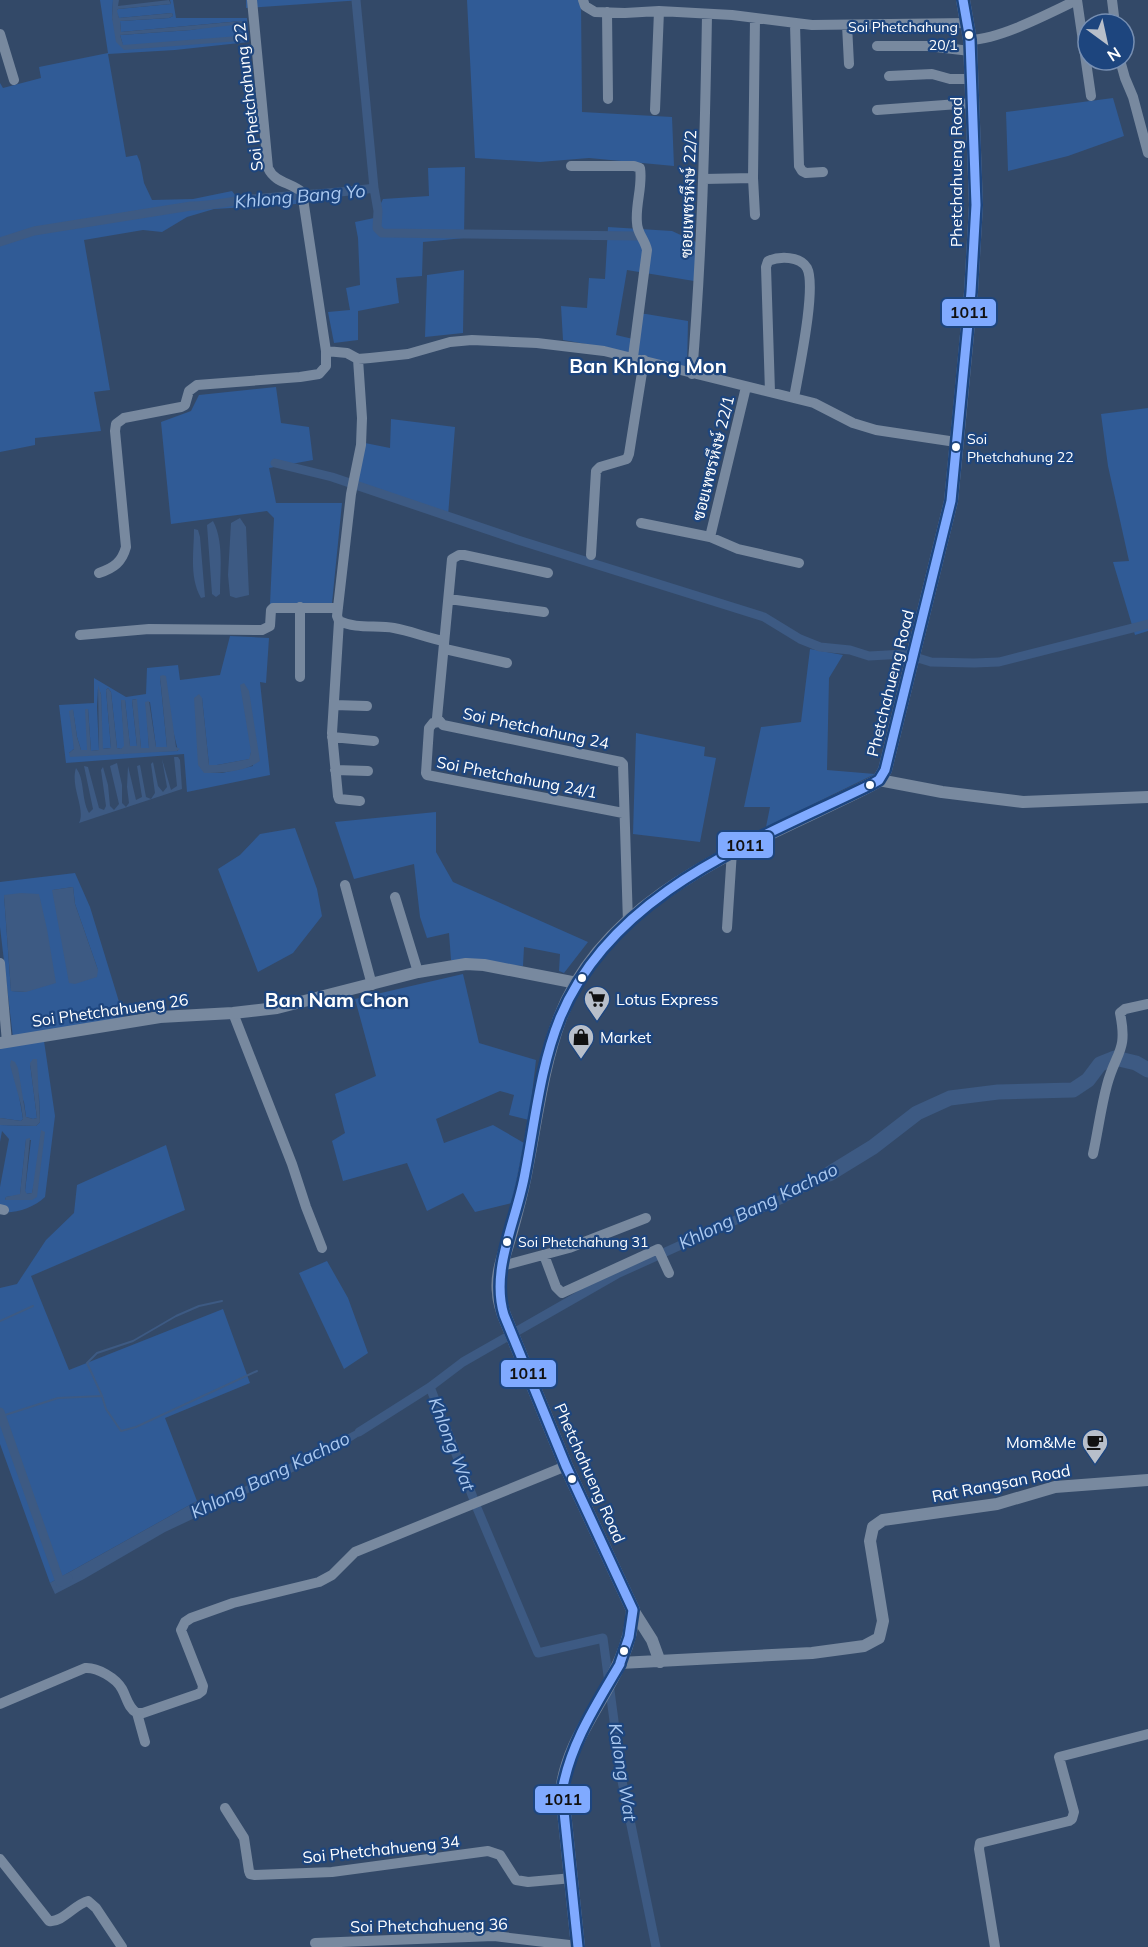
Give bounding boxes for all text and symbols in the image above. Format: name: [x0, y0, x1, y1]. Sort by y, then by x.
north arrow: [1076, 12, 1136, 72]
place label: Soi Phetchahung 20/1: [848, 18, 958, 54]
street label: Soi Phetchahung 22: [229, 22, 267, 172]
marker: Soi Phetchahung 20/1: [963, 29, 975, 41]
text: N: [1104, 43, 1125, 66]
street label: Phetchahueng Road: [946, 97, 966, 247]
street label: ซอยเพชรหึงษ์ 22/2: [674, 130, 700, 258]
water label: Khlong Bang Yo: [233, 179, 367, 213]
line badge: 1011: [941, 298, 997, 327]
text: 1011: [950, 302, 988, 322]
district label: Ban Khlong Mon: [569, 353, 727, 378]
street label: ซอยเพชรหึงษ์ 22/1: [686, 393, 738, 523]
place label: Soi Phetchahung 22: [967, 430, 1074, 466]
marker: Soi Phetchahung 22: [950, 441, 962, 453]
street label: Phetchahueng Road: [862, 607, 918, 759]
street label: Soi Phetchahung 24: [461, 703, 611, 753]
street label: Soi Phetchahung 24/1: [435, 752, 599, 802]
unlabelled marker: [864, 779, 876, 791]
line badge: 1011: [717, 831, 774, 859]
text: 1011: [726, 835, 764, 855]
unlabelled marker: [576, 972, 588, 984]
supermarket icon: Lotus Express: [582, 984, 612, 1022]
district label: Ban Nam Chon: [265, 987, 409, 1012]
street label: Soi Phetchahueng 26: [31, 989, 189, 1031]
place label: Lotus Express: [616, 989, 719, 1009]
shop icon: Market: [566, 1022, 596, 1060]
place label: Market: [600, 1027, 652, 1047]
water label: Khlong Bang Kachao: [675, 1157, 841, 1255]
place label: Soi Phetchahung 31: [518, 1233, 648, 1251]
marker: Soi Phetchahung 31: [501, 1236, 513, 1248]
line badge: 1011: [500, 1359, 557, 1388]
text: 1011: [509, 1363, 547, 1383]
water label: Khlong Wat: [424, 1394, 481, 1495]
street label: Phetchahueng Road: [550, 1400, 630, 1546]
water label: Khlong Bang Kachao: [187, 1426, 353, 1524]
cafe icon: Mom&Me: [1080, 1427, 1110, 1465]
place label: Mom&Me: [1006, 1432, 1076, 1452]
street label: Rat Rangsan Road: [930, 1460, 1072, 1506]
unlabelled marker: [566, 1473, 578, 1485]
unlabelled marker: [618, 1645, 630, 1657]
water label: Kalong Wat: [604, 1721, 642, 1823]
line badge: 1011: [534, 1785, 591, 1814]
text: 1011: [544, 1789, 582, 1809]
street label: Soi Phetchahueng 34: [302, 1831, 461, 1867]
street label: Soi Phetchahueng 36: [350, 1914, 508, 1936]

